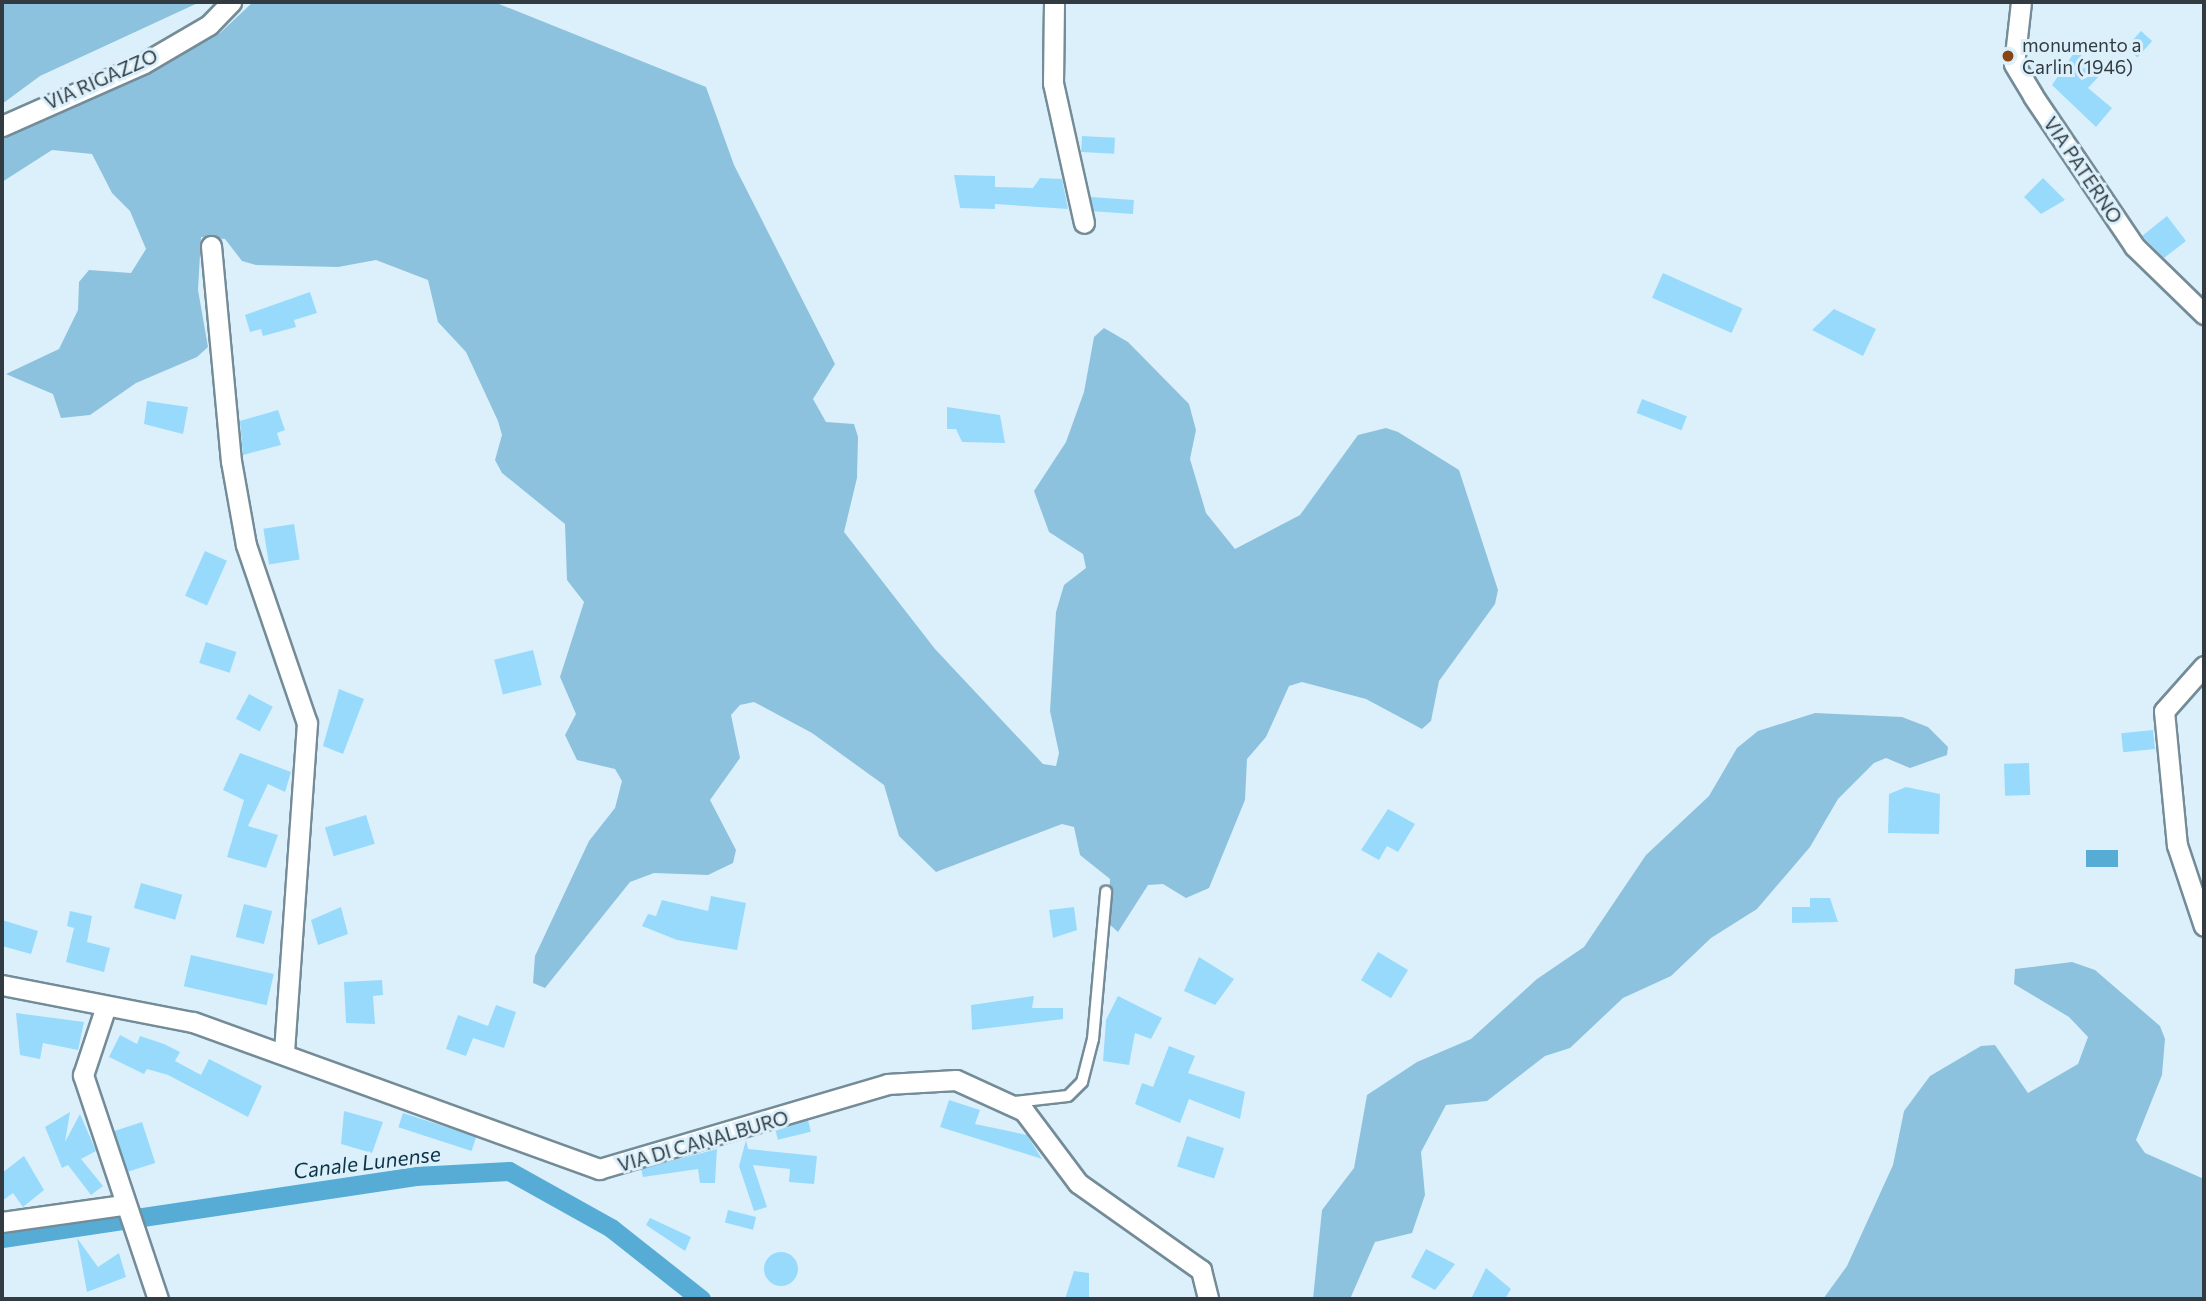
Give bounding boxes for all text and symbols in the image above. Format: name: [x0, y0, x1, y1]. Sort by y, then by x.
place label: monumento a Carlin (1946): [2022, 34, 2141, 78]
street label: VIA RIGAZZO: [41, 44, 161, 114]
marker: monumento a Carlin (1946): [2000, 48, 2016, 64]
street label: VIA PATERNO: [2039, 112, 2127, 228]
street label: VIA DI CANALBURO: [615, 1106, 791, 1176]
water label: Canale Lunense: [292, 1140, 442, 1184]

